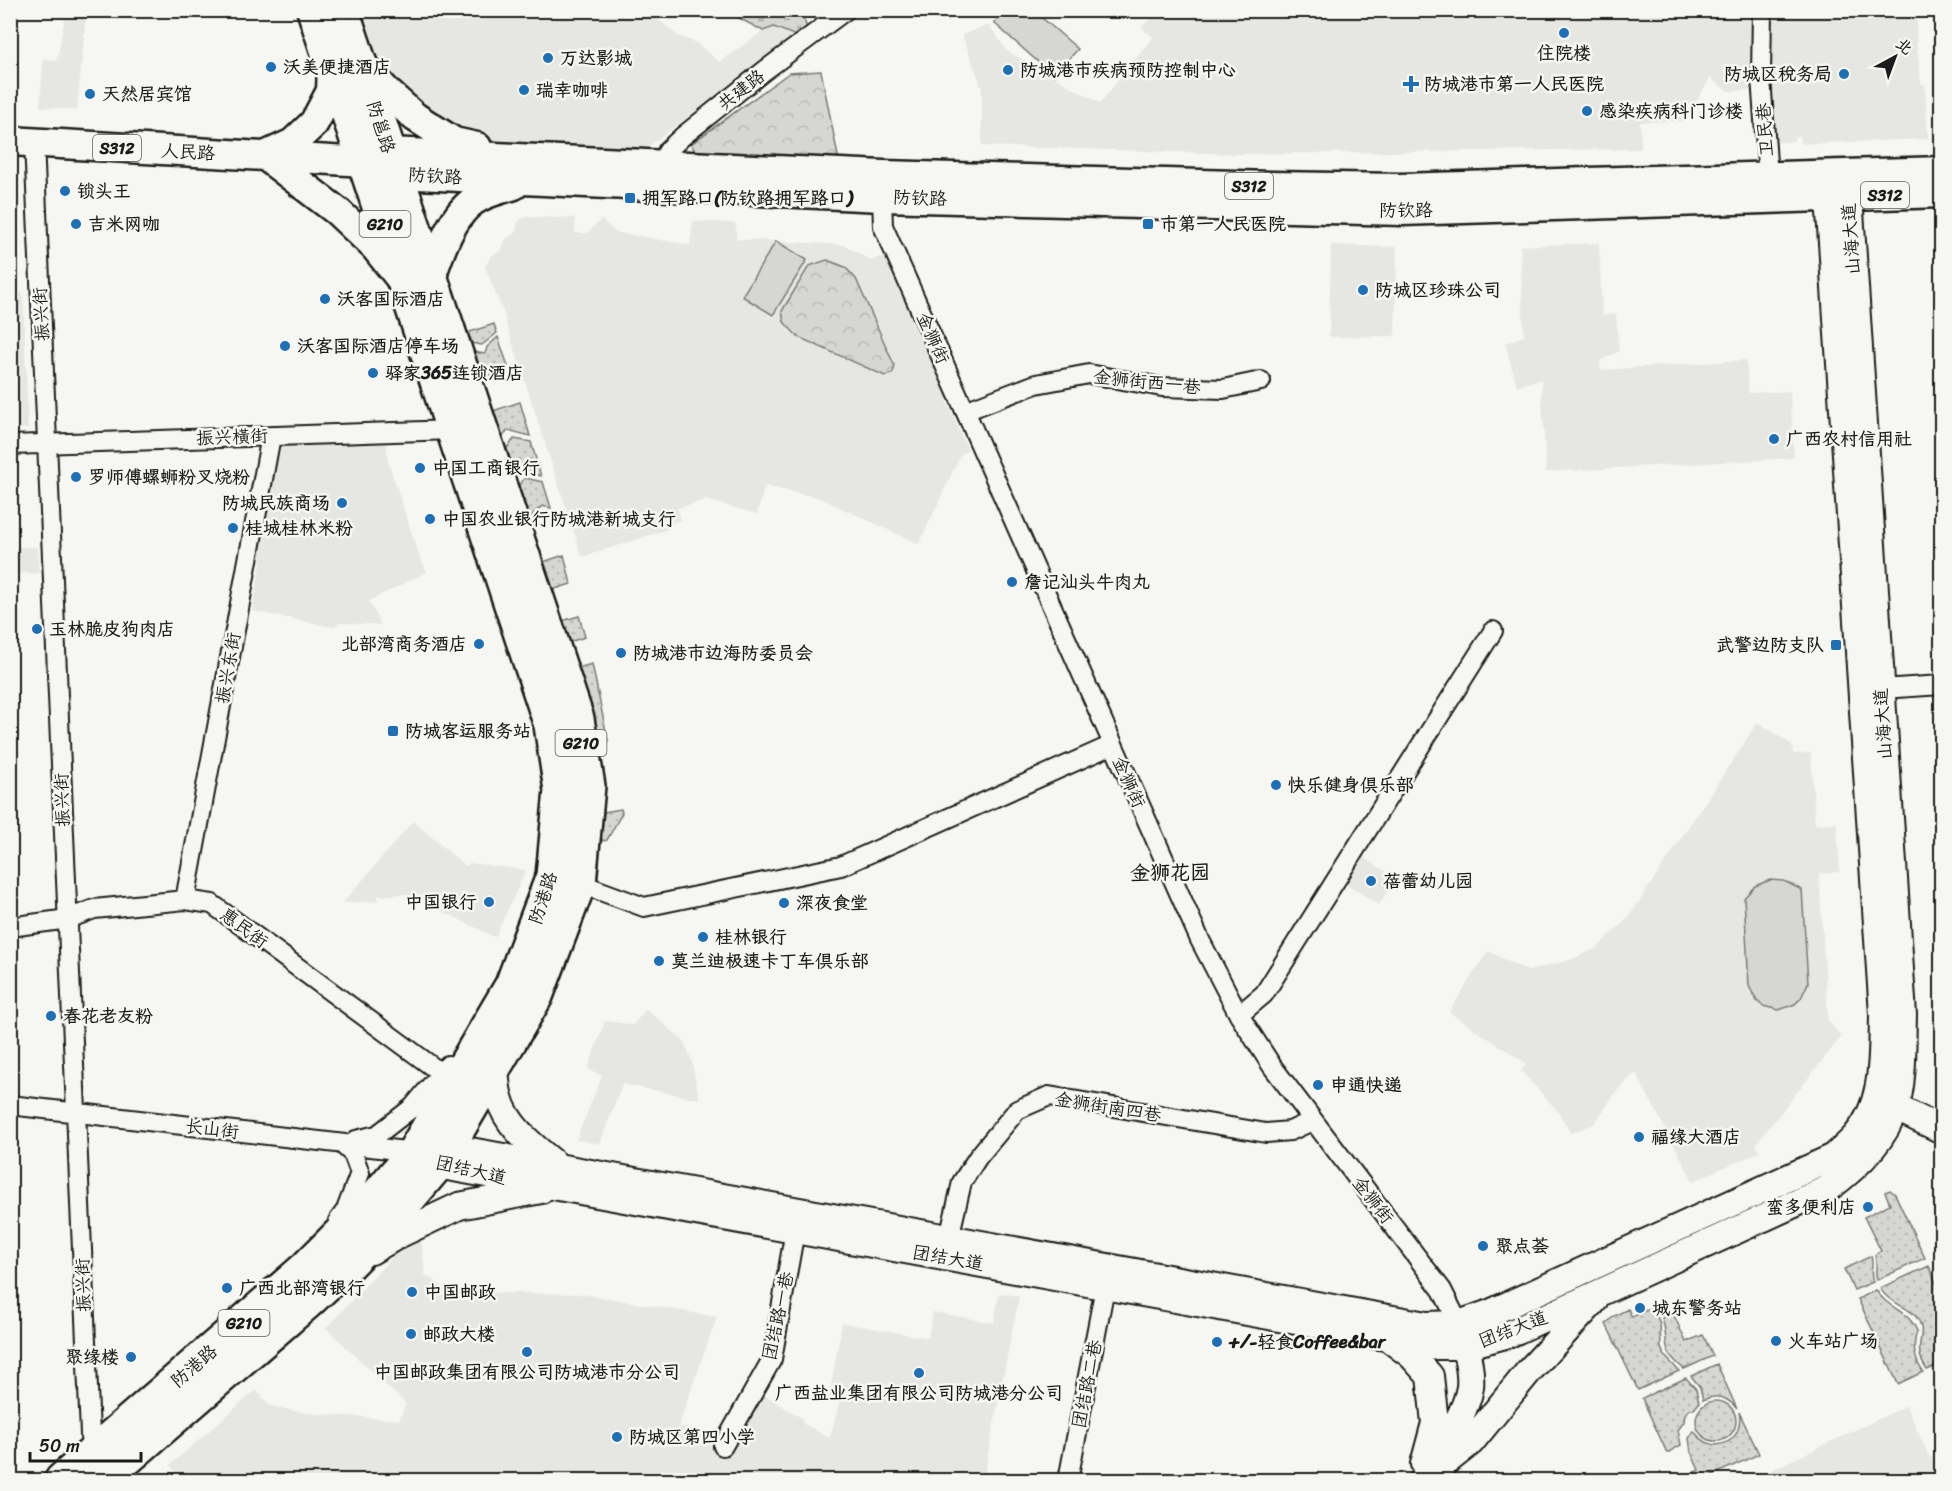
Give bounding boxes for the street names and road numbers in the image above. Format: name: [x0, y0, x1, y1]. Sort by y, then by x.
street label: 共建路: [710, 61, 772, 119]
street label: 防邕路: [357, 96, 405, 158]
street label: 卫民巷: [1747, 102, 1783, 158]
road number: S312: [93, 135, 141, 161]
street label: 人民路: [160, 135, 216, 169]
street label: 防钦路: [407, 159, 463, 193]
road number: S312: [1225, 173, 1273, 199]
street label: 防钦路: [892, 181, 948, 215]
road number: S312: [1861, 182, 1909, 208]
street label: 防钦路: [1379, 194, 1433, 226]
street label: 山海大道: [1833, 202, 1869, 276]
road number: G210: [360, 211, 410, 237]
street label: 振兴街: [24, 286, 58, 342]
street label: 金狮街: [907, 307, 959, 369]
street label: 金狮街西一巷: [1092, 360, 1202, 404]
street label: 振兴横街: [195, 420, 269, 454]
street label: 振兴东街: [206, 630, 250, 706]
street label: 山海大道: [1865, 687, 1901, 761]
road number: G210: [556, 730, 606, 756]
street label: 金狮街: [1103, 751, 1155, 813]
street label: 振兴街: [45, 772, 79, 828]
street label: 防港路: [519, 867, 567, 929]
street label: 惠民街: [213, 899, 275, 957]
street label: 金狮街南四巷: [1052, 1083, 1164, 1131]
street label: 长山街: [183, 1110, 241, 1148]
street label: 团结大道: [432, 1146, 510, 1194]
street label: 金狮街: [1344, 1169, 1402, 1231]
street label: 团结大道: [910, 1236, 986, 1280]
street label: 振兴街: [66, 1257, 100, 1313]
street label: 团结路一巷: [753, 1269, 803, 1363]
street label: 团结大道: [1474, 1301, 1552, 1357]
road number: G210: [218, 1310, 270, 1336]
street label: 防港路: [163, 1336, 225, 1396]
street label: 团结路二巷: [1063, 1337, 1111, 1431]

